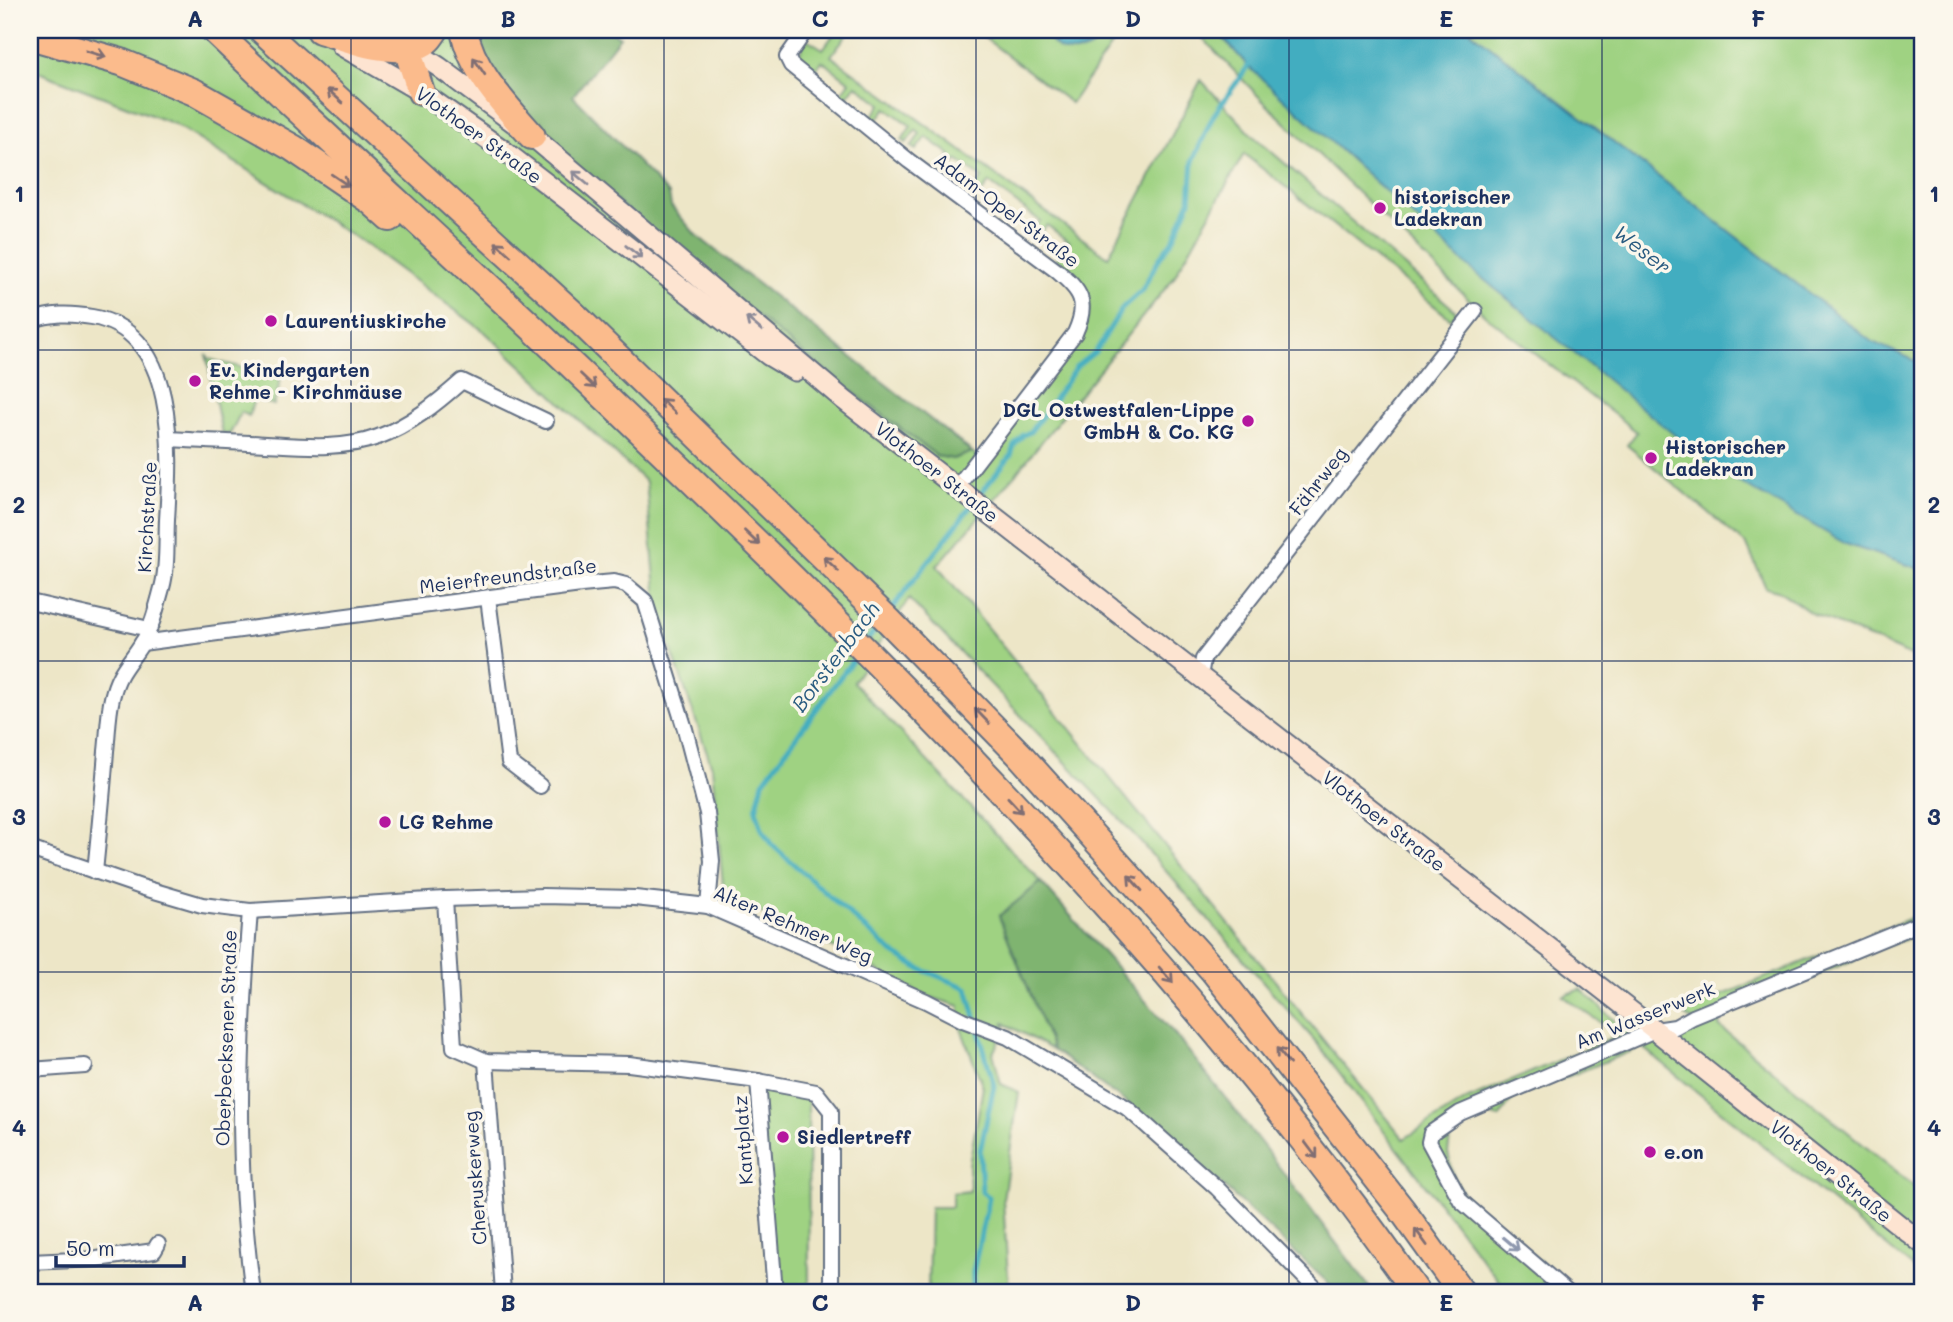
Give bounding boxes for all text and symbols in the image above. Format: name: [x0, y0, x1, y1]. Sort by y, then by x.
text: A: [187, 3, 203, 33]
text: B: [500, 3, 516, 33]
text: C: [811, 3, 829, 33]
text: D: [1125, 3, 1141, 33]
text: E: [1439, 3, 1453, 33]
text: F: [1751, 3, 1765, 33]
one-way arrow: [84, 49, 106, 62]
one-way arrow: [471, 57, 486, 76]
street label: Vlothoer Straße: [411, 80, 547, 189]
one-way arrow: [326, 88, 344, 104]
street label: Adam-Opel-Straße: [930, 147, 1085, 272]
one-way arrow: [572, 170, 590, 185]
one-way arrow: [330, 173, 350, 187]
text: 1: [14, 178, 24, 208]
text: 1: [1929, 178, 1939, 208]
place label: historischer Ladekran: [1394, 184, 1511, 231]
marker: historischer Ladekran: [1372, 200, 1388, 216]
water label: Weser: [1609, 218, 1677, 280]
one-way arrow: [495, 241, 512, 258]
one-way arrow: [625, 244, 643, 259]
place label: Laurentiuskirche: [285, 308, 446, 333]
marker: Laurentiuskirche: [263, 313, 279, 329]
one-way arrow: [745, 317, 763, 333]
place label: Ev. Kindergarten Rehme - Kirchmäuse: [209, 357, 402, 404]
marker: Ev. Kindergarten Rehme - Kirchmäuse: [187, 373, 203, 389]
one-way arrow: [579, 373, 597, 389]
one-way arrow: [660, 397, 677, 414]
place label: DGL Ostwestfalen-Lippe GmbH & Co. KG: [1003, 397, 1234, 444]
marker: DGL Ostwestfalen-Lippe GmbH & Co. KG: [1240, 413, 1256, 429]
street label: Vlothoer Straße: [870, 416, 1004, 528]
place label: Historischer Ladekran: [1665, 434, 1786, 481]
street label: Fährweg: [1283, 441, 1352, 520]
marker: Historischer Ladekran: [1643, 450, 1659, 466]
street label: Kirchstraße: [131, 461, 162, 573]
text: 2: [13, 489, 25, 519]
text: 2: [1928, 489, 1940, 519]
one-way arrow: [744, 530, 761, 547]
street label: Meierfreundstraße: [418, 552, 598, 599]
one-way arrow: [823, 556, 840, 573]
water label: Borstenbach: [785, 596, 885, 716]
one-way arrow: [973, 707, 990, 724]
street label: Vlothoer Straße: [1317, 765, 1451, 877]
one-way arrow: [1006, 796, 1023, 813]
text: 3: [12, 801, 26, 831]
text: 3: [1927, 801, 1941, 831]
place label: LG Rehme: [399, 809, 493, 834]
marker: LG Rehme: [377, 814, 393, 830]
one-way arrow: [1127, 874, 1143, 892]
street label: Alter Rehmer Weg: [710, 879, 876, 968]
street label: Oberbecksener Straße: [209, 929, 242, 1147]
one-way arrow: [1158, 966, 1174, 984]
street label: Am Wasserwerk: [1571, 975, 1718, 1054]
one-way arrow: [1275, 1048, 1290, 1066]
street label: Kantplatz: [727, 1095, 758, 1186]
street label: Cheruskerweg: [457, 1110, 492, 1246]
text: 4: [12, 1112, 26, 1142]
text: 4: [1927, 1112, 1941, 1142]
street label: Vlothoer Straße: [1765, 1114, 1898, 1228]
place label: Siedlertreff: [797, 1124, 912, 1149]
marker: Siedlertreff: [775, 1129, 791, 1145]
place label: e.on: [1664, 1139, 1704, 1164]
one-way arrow: [1304, 1140, 1319, 1159]
marker: e.on: [1642, 1144, 1658, 1160]
scale bar: [56, 1224, 184, 1268]
one-way arrow: [1414, 1228, 1429, 1247]
text: 50 m: [66, 1234, 115, 1261]
one-way arrow: [1501, 1236, 1519, 1252]
text: A: [187, 1287, 203, 1317]
text: B: [500, 1287, 516, 1317]
text: C: [811, 1287, 829, 1317]
text: D: [1125, 1287, 1141, 1317]
text: E: [1439, 1287, 1453, 1317]
text: F: [1751, 1287, 1765, 1317]

